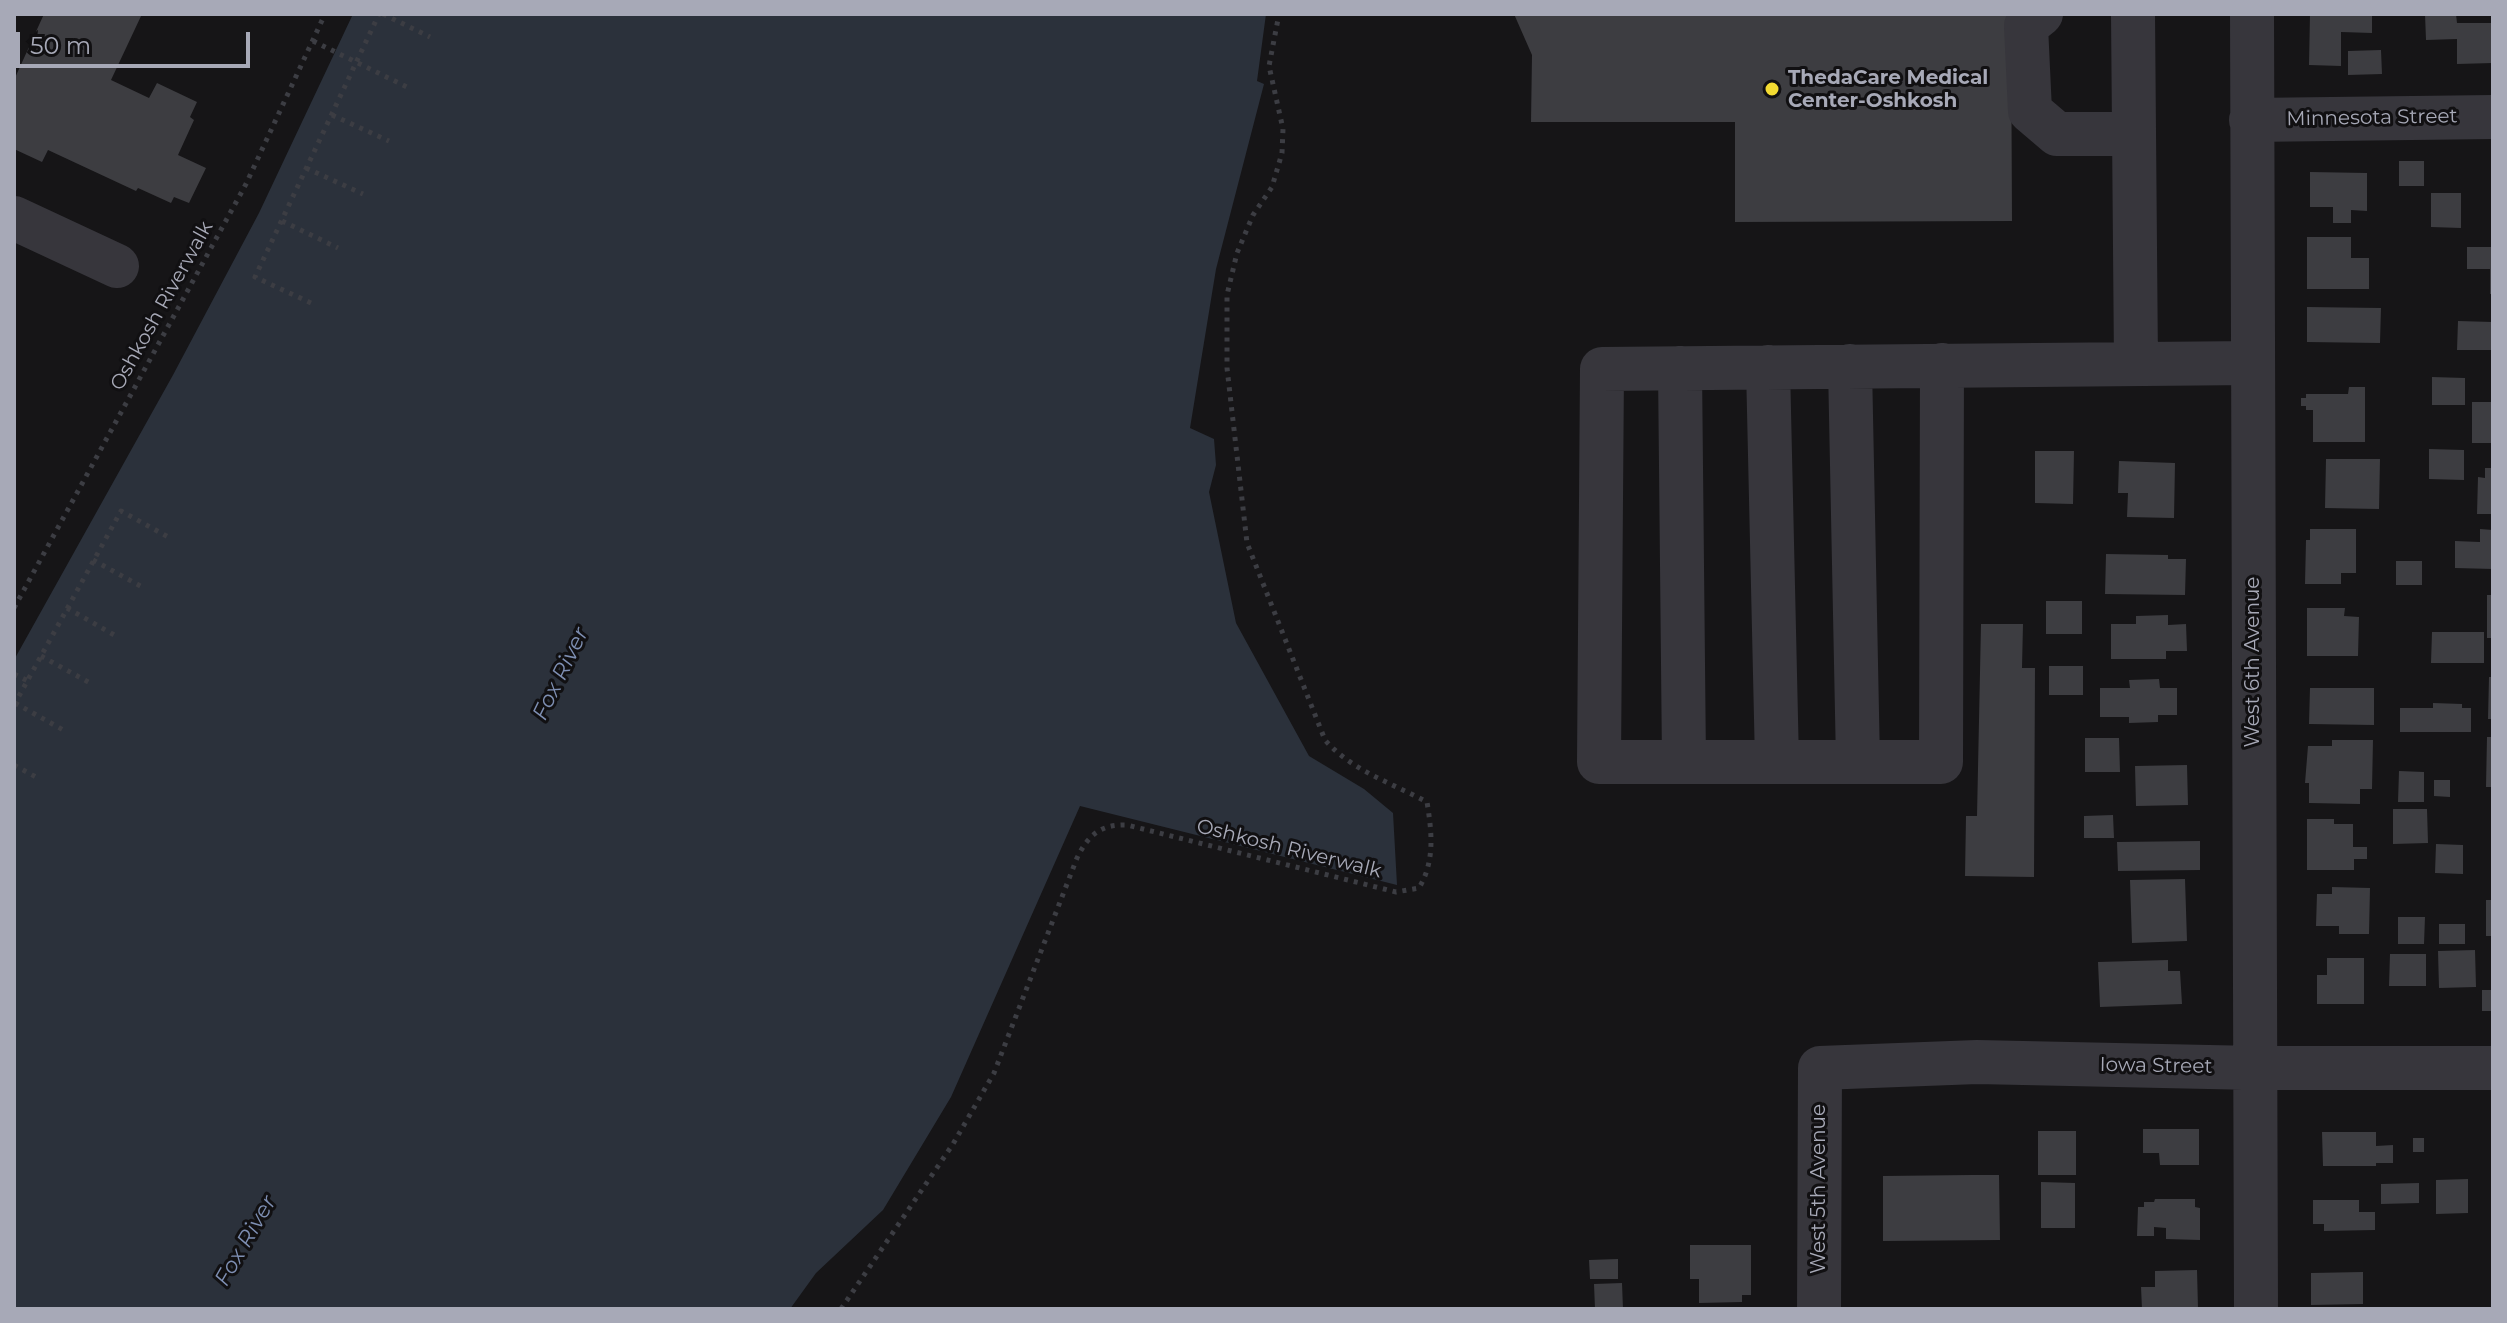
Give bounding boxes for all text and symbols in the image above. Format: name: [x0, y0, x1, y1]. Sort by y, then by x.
scale bar: [20, 16, 254, 66]
text: 50 m: [30, 31, 91, 60]
place label: ThedaCare Medical Center-Oshkosh: [1788, 66, 1988, 113]
marker: ThedaCare Medical Center-Oshkosh: [1763, 80, 1781, 98]
street label: Minnesota Street: [2286, 105, 2458, 131]
street label: Oshkosh Riverwalk: [106, 217, 218, 395]
street label: West 6th Avenue: [2241, 577, 2265, 747]
water label: Fox River: [527, 623, 595, 725]
street label: Oshkosh Riverwalk: [1194, 814, 1384, 884]
street label: Iowa Street: [2099, 1053, 2213, 1079]
street label: West 5th Avenue: [1807, 1104, 1831, 1274]
water label: Fox River: [210, 1191, 282, 1291]

